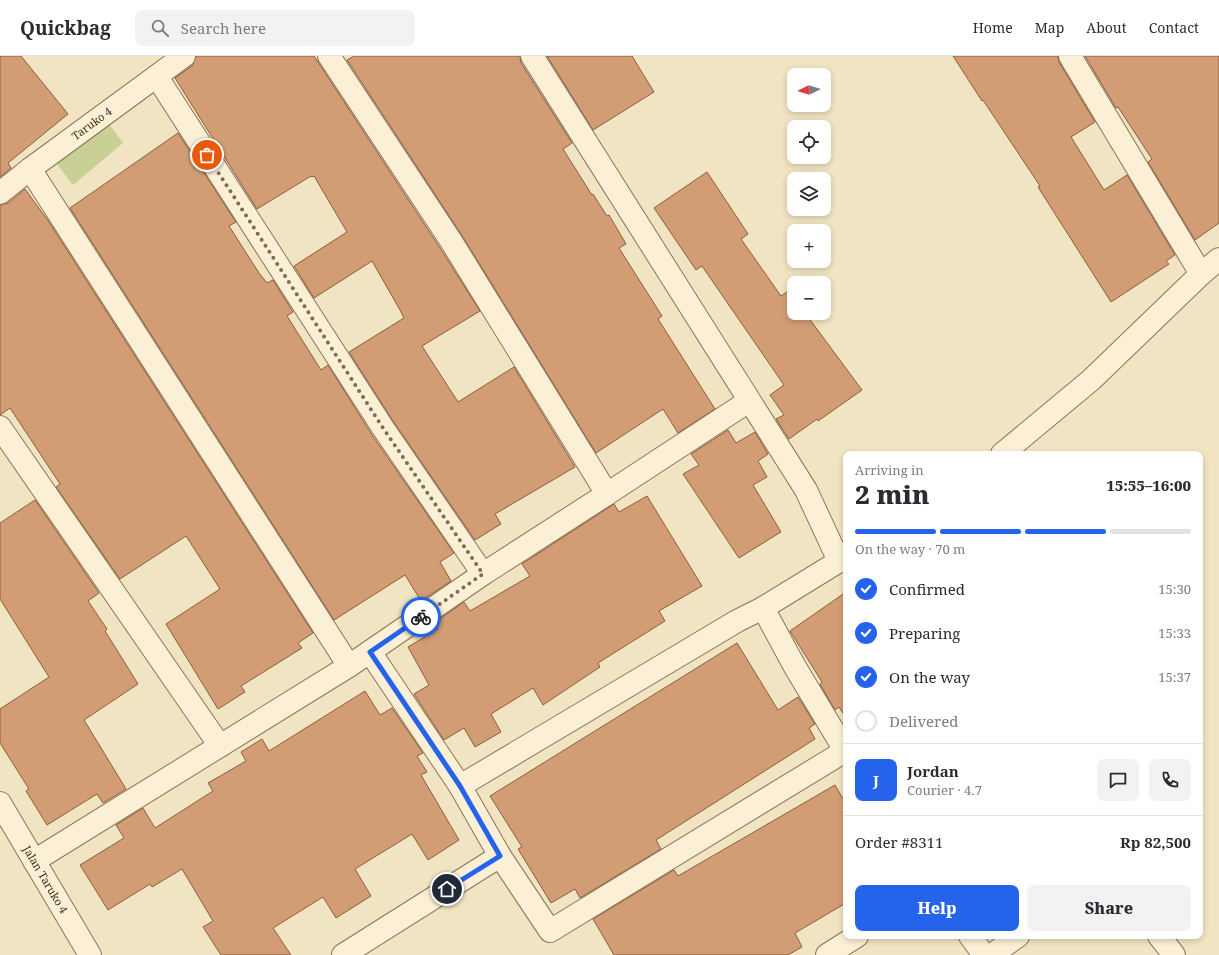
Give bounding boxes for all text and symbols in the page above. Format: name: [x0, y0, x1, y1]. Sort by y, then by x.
search box: [135, 10, 415, 46]
text: Quickbag: [20, 15, 111, 41]
icon: search: [149, 17, 171, 39]
text: Search here: [181, 18, 266, 38]
text: Home: [973, 18, 1013, 37]
text: Map: [1035, 18, 1064, 37]
text: About: [1086, 18, 1127, 37]
text: Contact: [1149, 18, 1199, 37]
north arrow: [787, 68, 831, 112]
map controls: [787, 68, 831, 320]
street label: Taruko 4: [68, 104, 115, 143]
button: locate: [787, 120, 831, 164]
pin: [190, 138, 224, 172]
icon: bag: [196, 144, 218, 166]
button: layers: [787, 172, 831, 216]
button: +: [787, 224, 831, 268]
button: −: [787, 276, 831, 320]
text: Arriving in: [855, 461, 924, 479]
text: 15:55–16:00: [1106, 475, 1191, 495]
text: 2 min: [855, 476, 930, 512]
text: On the way · 70 m: [855, 540, 965, 558]
icon: check: [855, 578, 877, 600]
text: Confirmed: [889, 579, 965, 599]
text: 15:30: [1158, 580, 1191, 598]
courier: [401, 597, 441, 637]
icon: bike: [410, 606, 432, 628]
icon: check: [855, 622, 877, 644]
text: Preparing: [889, 623, 960, 643]
text: 15:33: [1158, 624, 1191, 642]
icon: check: [855, 666, 877, 688]
text: On the way: [889, 667, 970, 687]
text: 15:37: [1158, 668, 1191, 686]
text: Delivered: [889, 711, 958, 731]
button: chat: [1097, 759, 1139, 801]
button: phone: [1149, 759, 1191, 801]
text: Jordan: [907, 761, 959, 781]
text: J: [873, 770, 879, 790]
text: Courier · 4.7: [907, 781, 982, 799]
text: Order #8311: [855, 832, 943, 852]
text: Rp 82,500: [1120, 832, 1191, 852]
street label: Jalan Taruko 4: [19, 842, 72, 916]
pin: [430, 872, 464, 906]
icon: home: [436, 878, 458, 900]
button: Help: [855, 885, 1019, 931]
button: Share: [1027, 885, 1191, 931]

